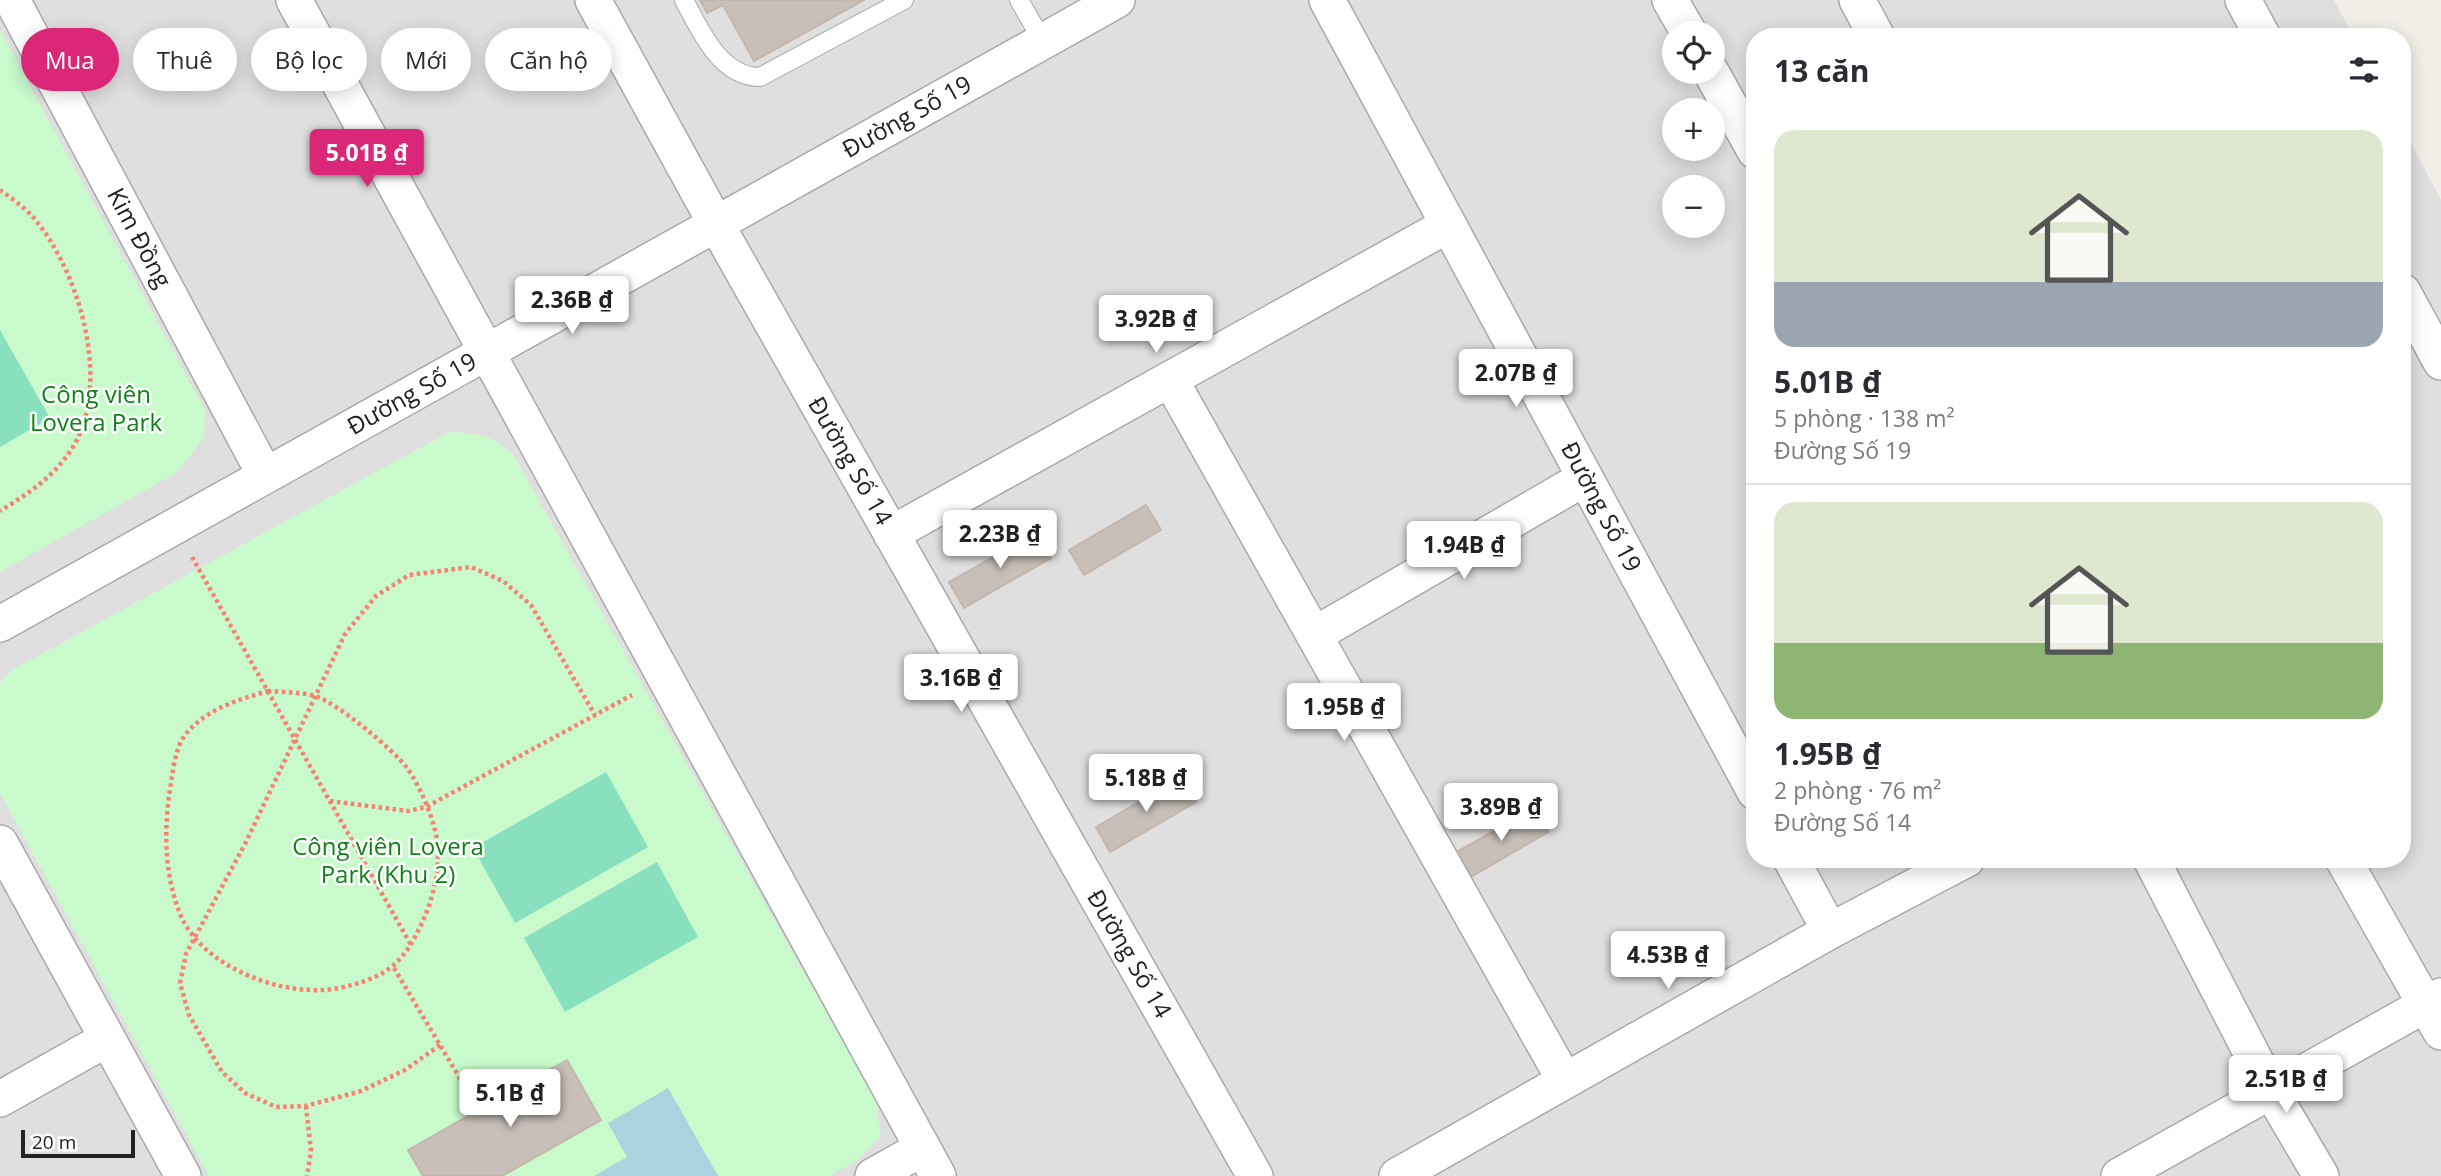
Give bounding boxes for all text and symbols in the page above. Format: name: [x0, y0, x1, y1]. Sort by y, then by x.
map controls: [1662, 21, 1725, 238]
button: locate: [1662, 21, 1725, 84]
chip: Mua: [21, 28, 119, 91]
chip: Thuê: [133, 28, 237, 91]
chip: Bộ lọc: [251, 28, 367, 91]
chip: Mới: [381, 28, 471, 91]
chip: Căn hộ: [485, 28, 612, 91]
text: 13 căn: [1774, 50, 1869, 91]
icon: filters: [2345, 51, 2383, 89]
street label: Đường Số 19: [836, 67, 977, 165]
button: +: [1662, 98, 1725, 161]
pin: 5.01B ₫: [302, 130, 432, 189]
text: 5.01B ₫: [326, 136, 408, 168]
button: −: [1662, 175, 1725, 238]
icon: home: [2016, 175, 2142, 301]
street label: Kim Đồng: [100, 182, 180, 293]
pin: 2.36B ₫: [507, 276, 637, 336]
text: 2.36B ₫: [531, 283, 613, 315]
pin: 3.92B ₫: [1091, 296, 1221, 355]
text: 3.92B ₫: [1115, 302, 1197, 334]
street label: Đường Số 19: [341, 344, 482, 442]
pin: 2.07B ₫: [1451, 350, 1581, 409]
text: 2.07B ₫: [1475, 356, 1557, 388]
text: 5.01B ₫: [1774, 361, 1881, 402]
park label: Công viên Lovera Park: [30, 377, 162, 438]
street label: Đường Số 14: [801, 390, 902, 531]
text: 5 phòng · 138 m²: [1774, 402, 1954, 434]
text: Đường Số 19: [1774, 434, 1911, 466]
street label: Đường Số 19: [1554, 435, 1651, 577]
pin: 2.23B ₫: [935, 510, 1065, 570]
text: 2.23B ₫: [959, 517, 1041, 549]
pin: 1.94B ₫: [1399, 522, 1529, 581]
text: 1.94B ₫: [1423, 528, 1505, 560]
icon: home: [2016, 547, 2142, 673]
pin: 3.16B ₫: [896, 654, 1026, 714]
text: 3.16B ₫: [920, 661, 1002, 693]
pin: 1.95B ₫: [1279, 684, 1409, 743]
text: 1.95B ₫: [1303, 690, 1385, 722]
text: 1.95B ₫: [1774, 733, 1881, 774]
pin: 5.18B ₫: [1081, 754, 1211, 814]
text: 5.18B ₫: [1105, 761, 1187, 793]
text: 2 phòng · 76 m²: [1774, 774, 1941, 806]
pin: 3.89B ₫: [1436, 784, 1566, 843]
text: 3.89B ₫: [1460, 790, 1542, 822]
text: Đường Số 14: [1774, 806, 1911, 838]
park label: Công viên Lovera Park (Khu 2): [292, 829, 484, 890]
street label: Đường Số 14: [1080, 883, 1181, 1024]
pin: 4.53B ₫: [1603, 932, 1733, 991]
text: 4.53B ₫: [1627, 938, 1709, 970]
pin: 2.51B ₫: [2221, 1056, 2351, 1115]
text: 2.51B ₫: [2245, 1062, 2327, 1094]
pin: 5.1B ₫: [453, 1070, 567, 1129]
text: 5.1B ₫: [475, 1076, 545, 1108]
scale bar: [21, 1127, 135, 1159]
text: 20 m: [32, 1129, 76, 1155]

